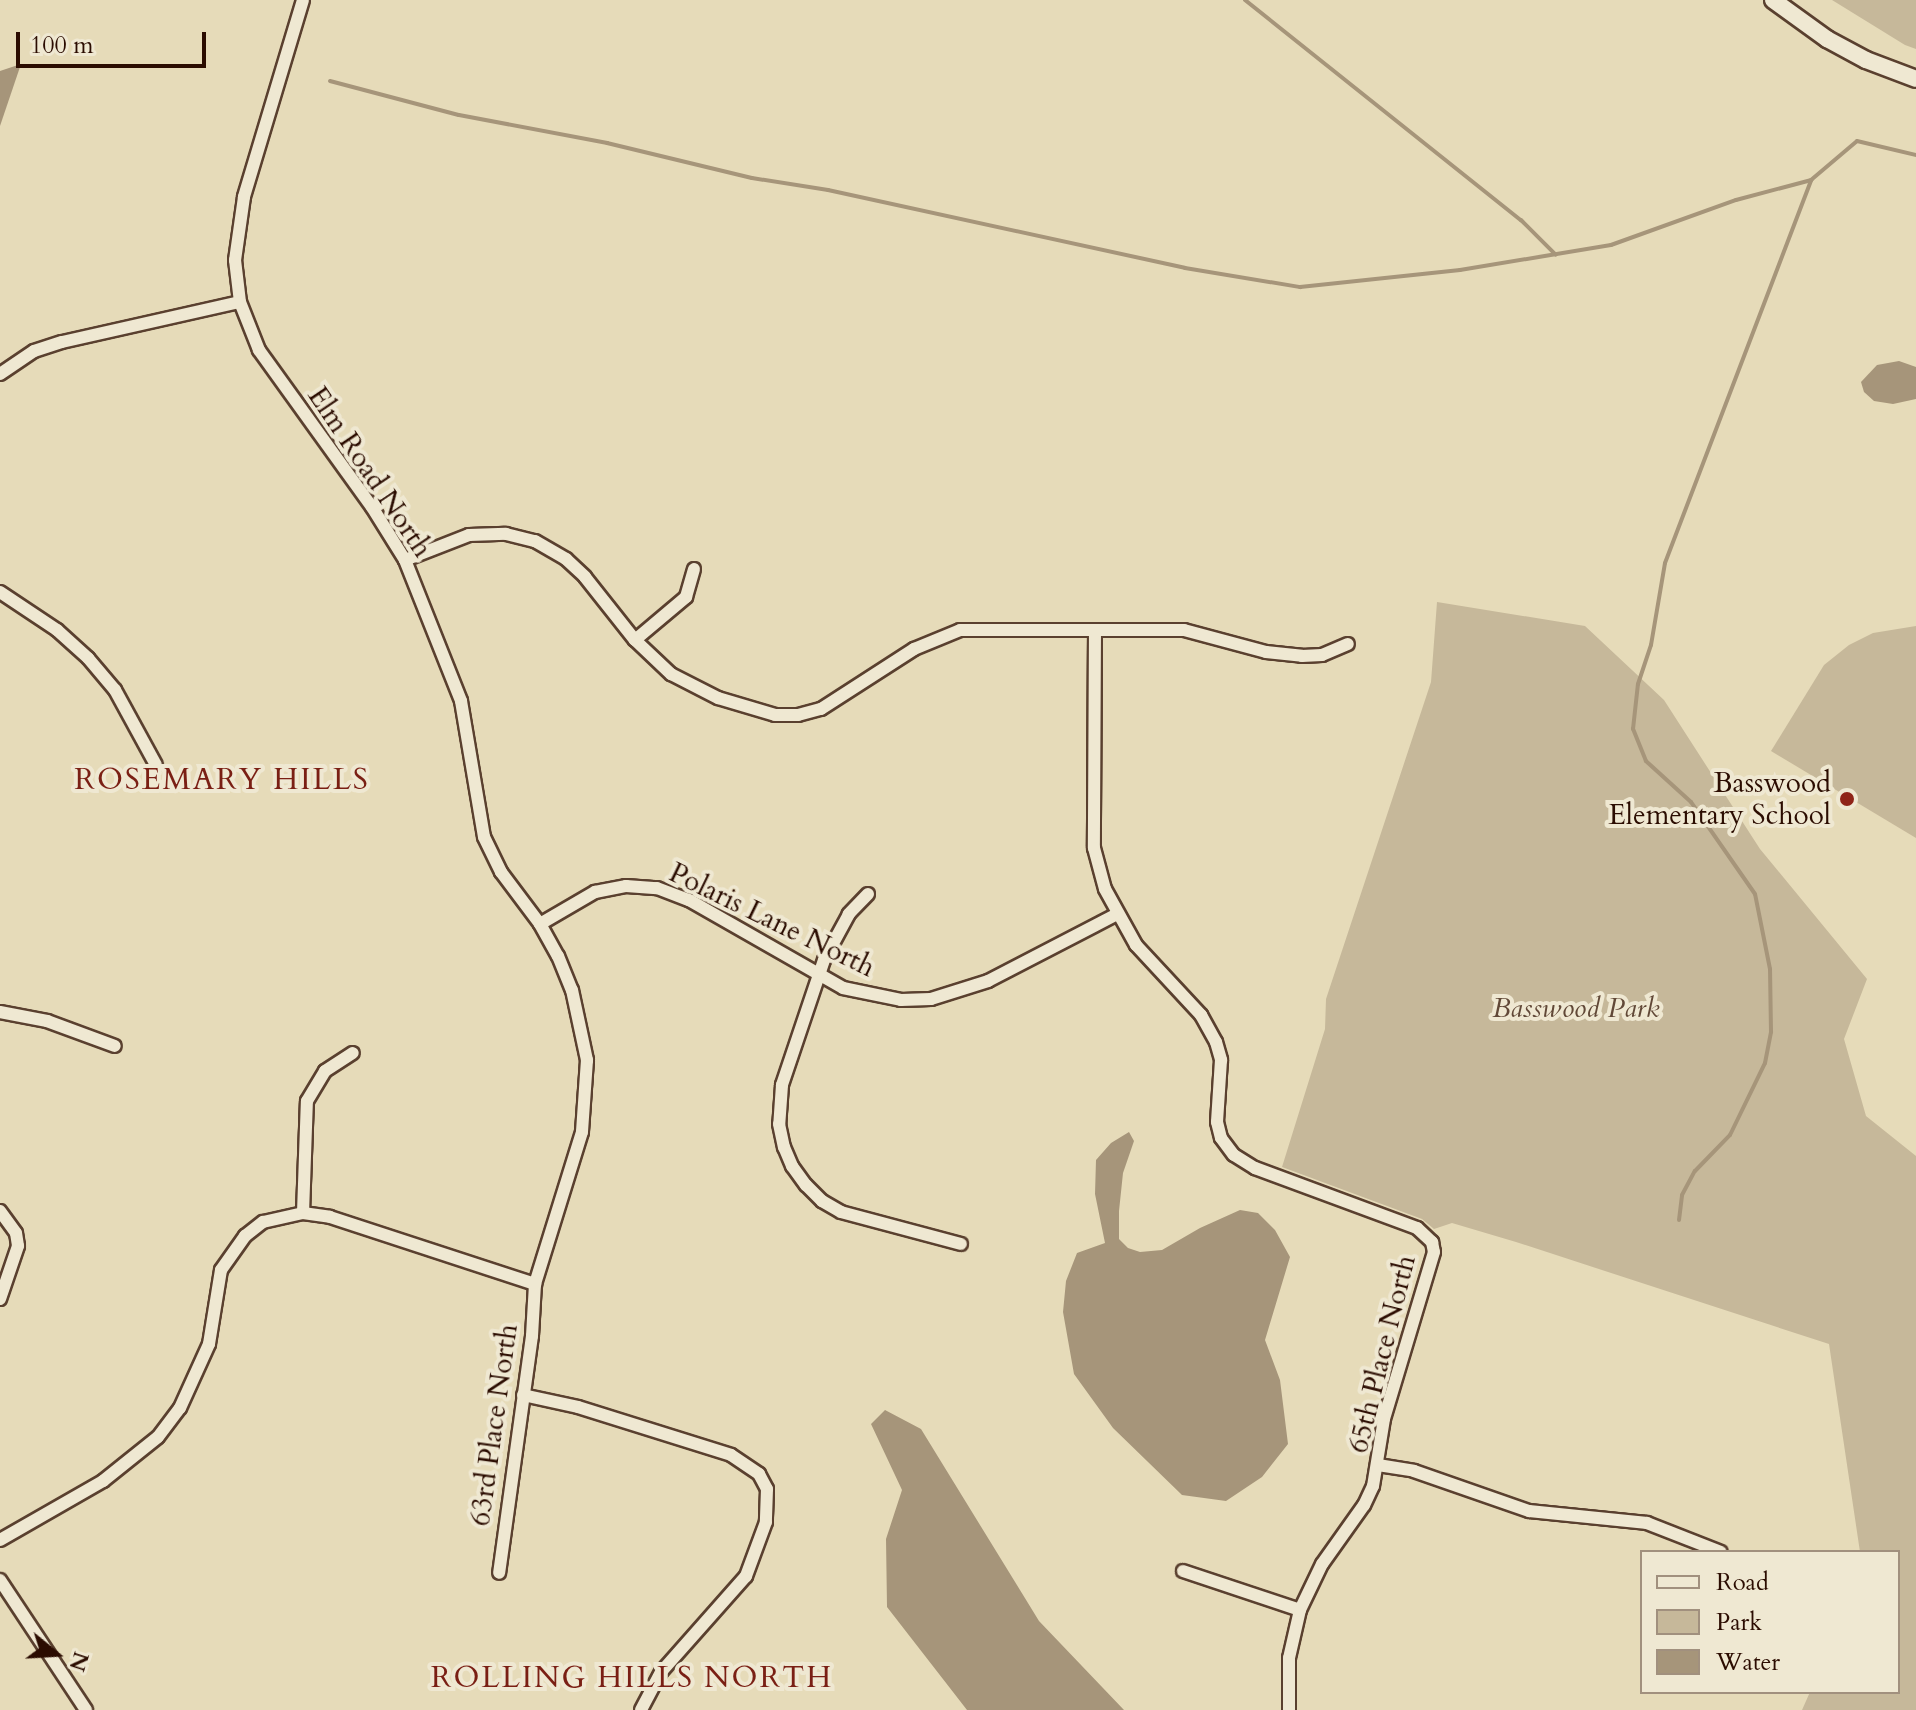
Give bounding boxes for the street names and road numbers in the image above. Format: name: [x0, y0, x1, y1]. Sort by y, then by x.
street label: Elm Road North: [301, 380, 439, 564]
street label: Polaris Lane North: [664, 856, 880, 984]
street label: 65th Place North: [1341, 1252, 1423, 1456]
street label: 63rd Place North: [463, 1322, 525, 1528]

